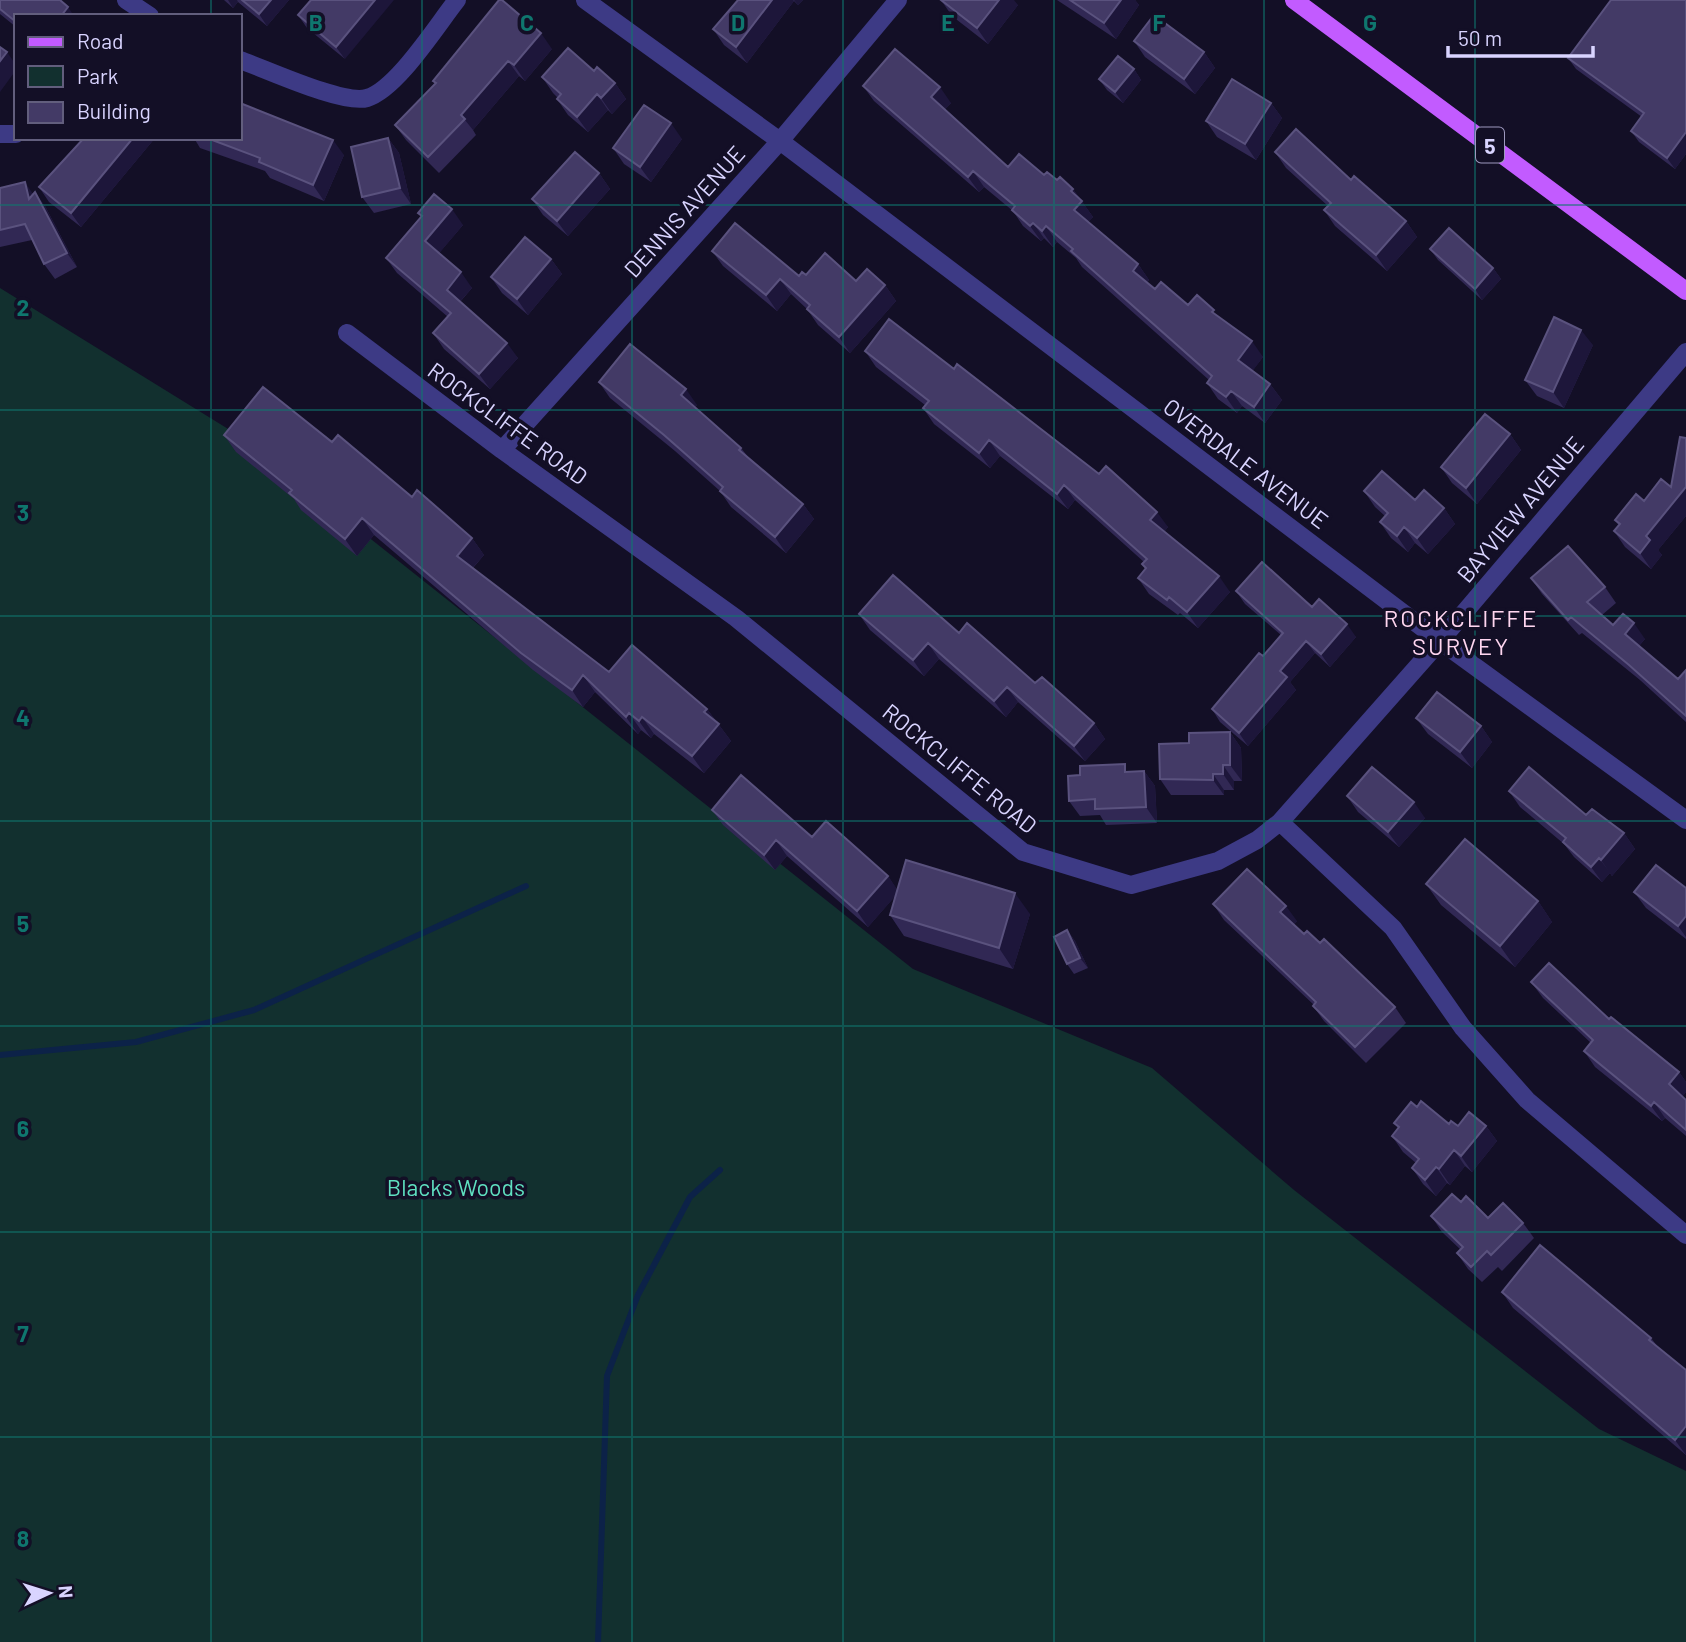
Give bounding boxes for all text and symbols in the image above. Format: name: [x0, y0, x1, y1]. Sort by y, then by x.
text: B: [309, 8, 323, 36]
text: C: [520, 8, 534, 36]
text: D: [731, 8, 745, 36]
text: E: [941, 8, 955, 36]
text: F: [1153, 8, 1166, 36]
text: G: [1363, 8, 1377, 36]
legend: [14, 14, 242, 140]
scale bar: [1448, 14, 1593, 58]
text: 50 m: [1458, 25, 1502, 50]
text: Road: [77, 28, 123, 53]
text: Park: [77, 63, 118, 88]
text: Building: [77, 98, 151, 123]
road number: 5: [1476, 128, 1504, 162]
street label: DENNIS AVENUE: [618, 139, 750, 283]
text: 2: [17, 293, 29, 321]
street label: ROCKCLIFFE ROAD: [423, 356, 593, 490]
street label: OVERDALE AVENUE: [1158, 392, 1334, 534]
street label: BAYVIEW AVENUE: [1451, 430, 1589, 588]
text: 3: [17, 498, 29, 526]
district label: ROCKCLIFFE SURVEY: [1384, 603, 1538, 660]
street label: ROCKCLIFFE ROAD: [877, 697, 1043, 839]
text: 4: [16, 703, 30, 731]
text: 5: [17, 909, 29, 937]
text: 6: [17, 1114, 29, 1142]
park label: Blacks Woods: [387, 1173, 525, 1201]
text: 7: [17, 1319, 29, 1347]
text: 8: [17, 1524, 29, 1552]
north arrow: [14, 1558, 84, 1628]
text: N: [55, 1585, 78, 1599]

